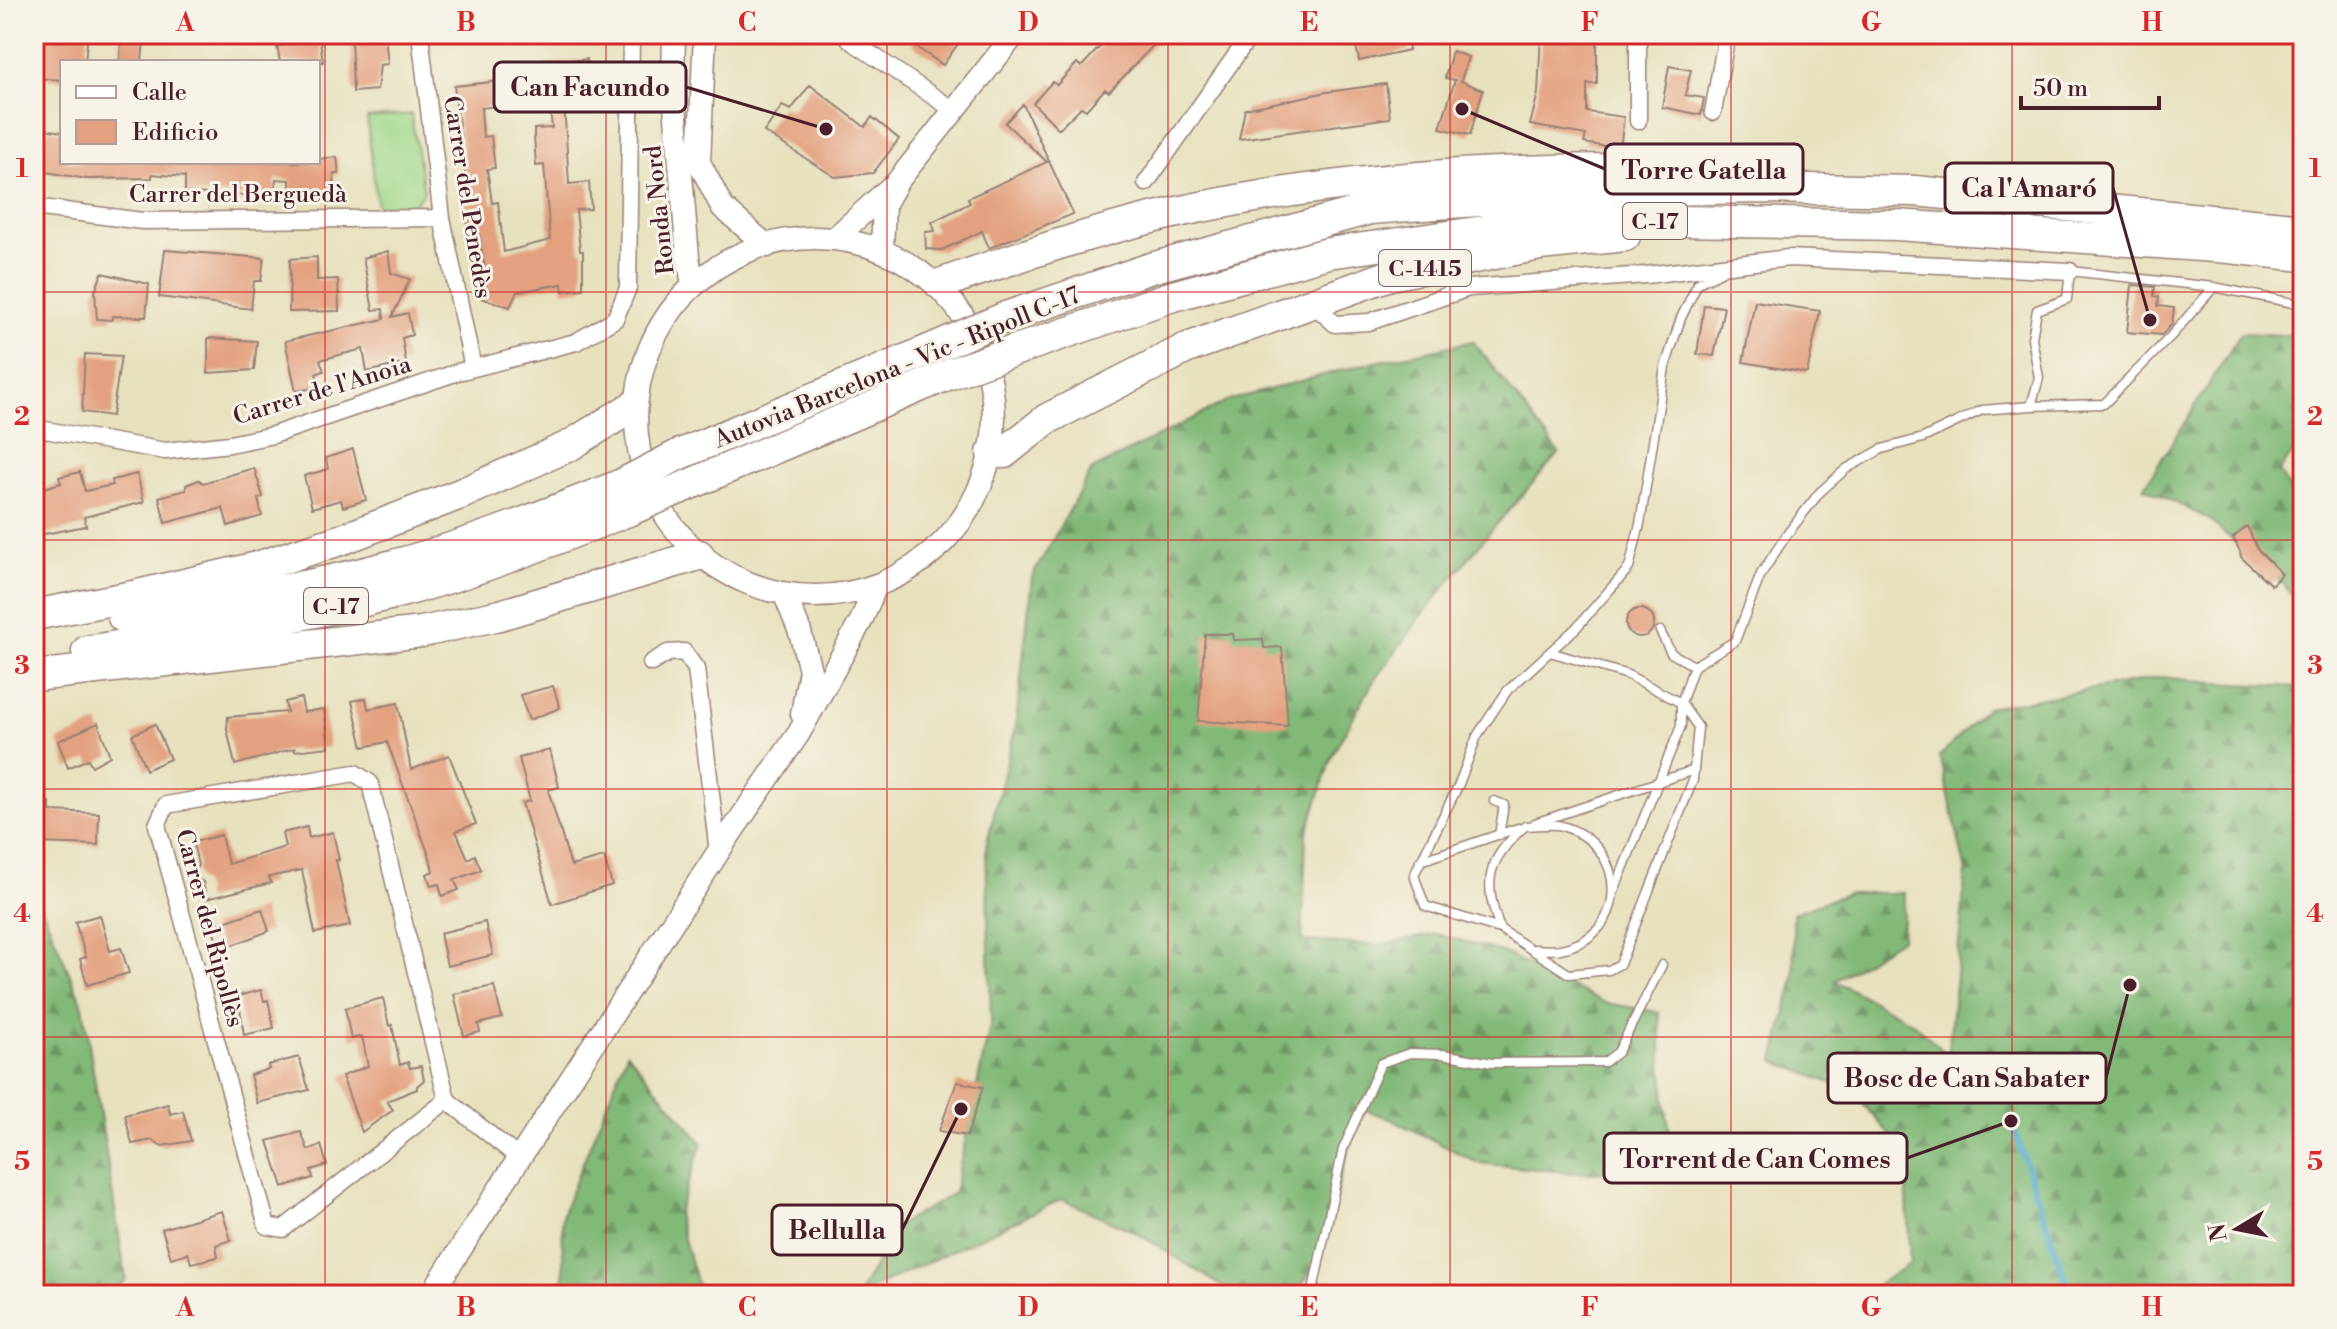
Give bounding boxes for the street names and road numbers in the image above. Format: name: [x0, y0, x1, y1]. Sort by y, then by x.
street label: Carrer del Penedès: [436, 94, 498, 301]
street label: Ronda Nord: [638, 143, 682, 276]
street label: Carrer del Berguedà: [129, 180, 348, 210]
road number: C-17: [1623, 203, 1687, 239]
road number: C-1415: [1379, 250, 1471, 286]
street label: Autovia Barcelona - Vic - Ripoll C-17: [709, 281, 1085, 456]
street label: Carrer de l'Anoia: [230, 349, 416, 432]
road number: C-17: [304, 588, 368, 624]
street label: Carrer del Ripollès: [168, 826, 250, 1030]

